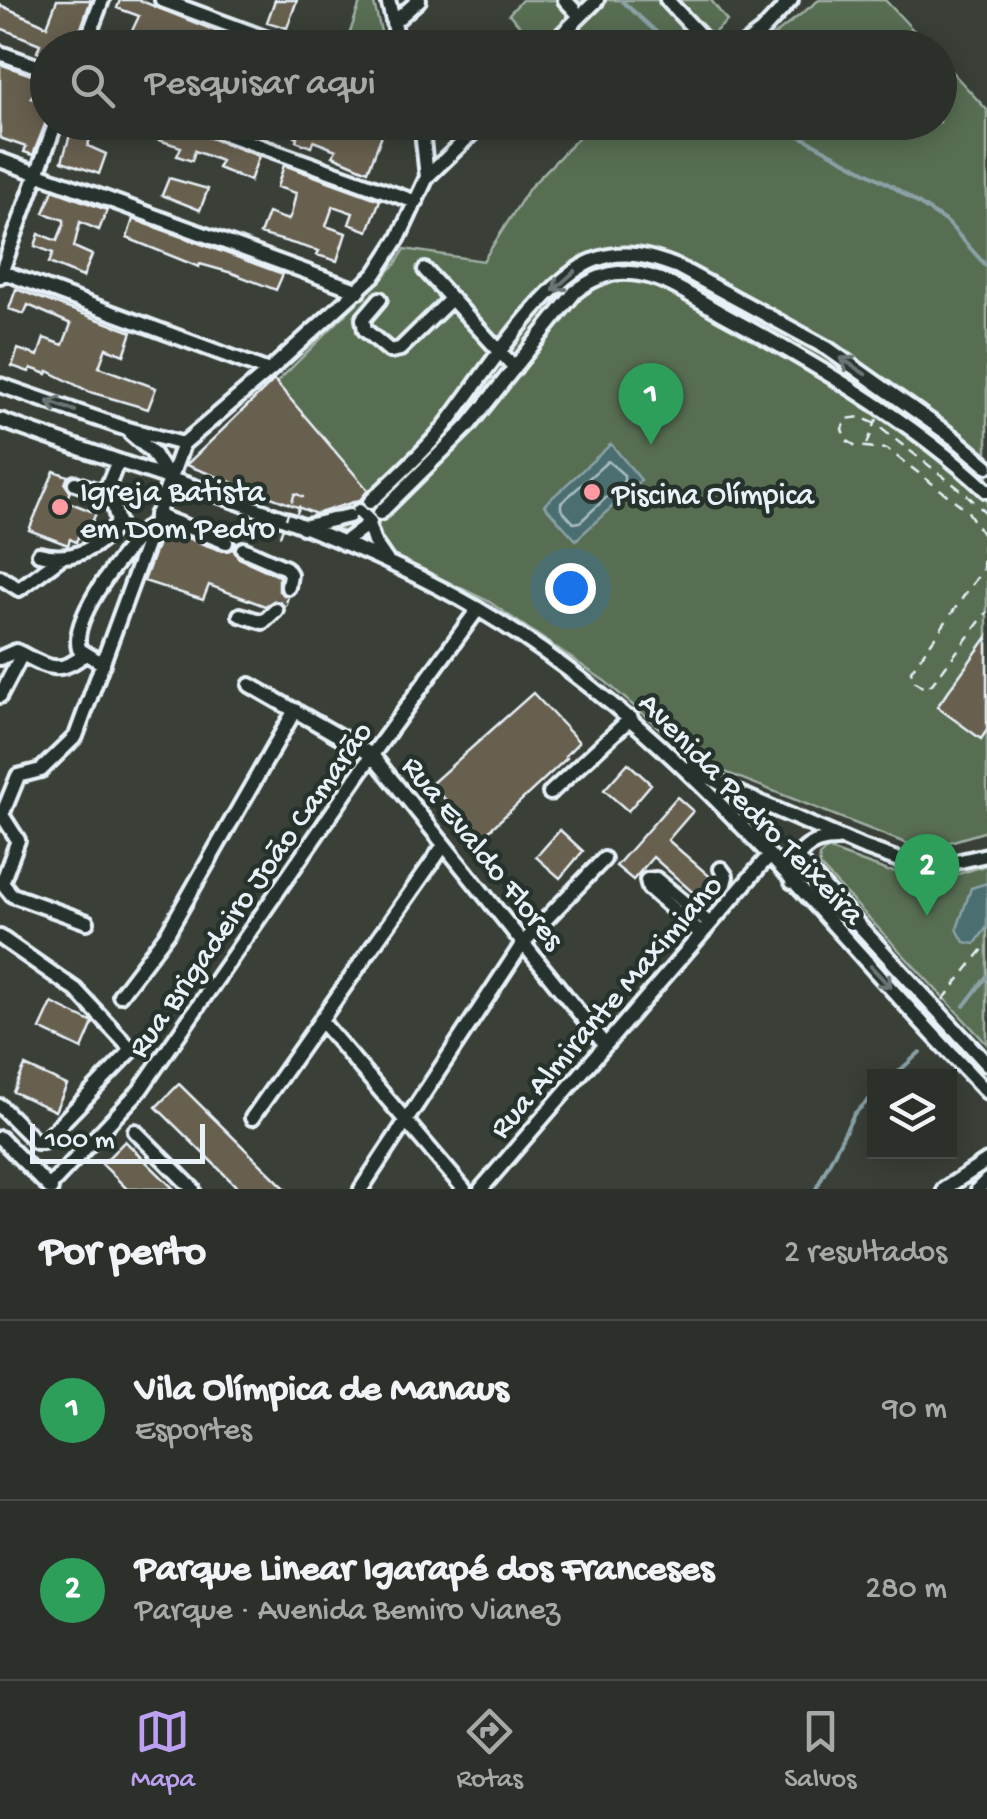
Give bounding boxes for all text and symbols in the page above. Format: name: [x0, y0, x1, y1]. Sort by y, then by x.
search box: [30, 30, 957, 140]
icon: search: [65, 58, 120, 113]
text: Pesquisar aqui: [145, 63, 376, 107]
one-way arrow: [552, 269, 577, 292]
one-way arrow: [840, 355, 867, 376]
pin: 1: [618, 362, 684, 445]
one-way arrow: [46, 396, 77, 414]
place label: Igreja Batista em Dom Pedro: [80, 475, 275, 550]
place label: Piscina Olímpica: [611, 478, 815, 516]
marker: Piscina Olímpica: [581, 481, 603, 503]
marker: Igreja Batista em Dom Pedro: [49, 496, 71, 518]
your location: [545, 563, 596, 614]
street label: Avenida Pedro Teixeira: [628, 686, 871, 936]
street label: Rua Brigadeiro João Camarão: [121, 715, 383, 1067]
street label: Rua Evaldo Flores: [391, 749, 572, 960]
pin: 2: [894, 834, 960, 916]
street label: Rua Almirante Maximiano: [483, 869, 733, 1148]
one-way arrow: [869, 965, 893, 989]
map controls: [867, 1069, 957, 1159]
button: layers: [867, 1069, 957, 1159]
scale bar: [30, 1119, 205, 1164]
text: 100 m: [45, 1125, 115, 1158]
text: Por perto: [40, 1230, 206, 1279]
text: 2 resultados: [784, 1235, 947, 1273]
text: Vila Olímpica de Manaus: [135, 1369, 509, 1413]
text: 1: [66, 1391, 79, 1429]
text: 90 m: [883, 1391, 947, 1429]
text: Esportes: [135, 1413, 252, 1451]
text: Parque Linear Igarapé dos Franceses: [135, 1549, 714, 1593]
text: 2: [65, 1571, 80, 1609]
text: 280 m: [865, 1571, 947, 1609]
text: Parque · Avenida Bemiro Vianez: [135, 1593, 560, 1631]
tab: Mapa: [131, 1704, 195, 1797]
tab: Rotas: [456, 1704, 523, 1797]
tab: Salvos: [784, 1704, 856, 1797]

